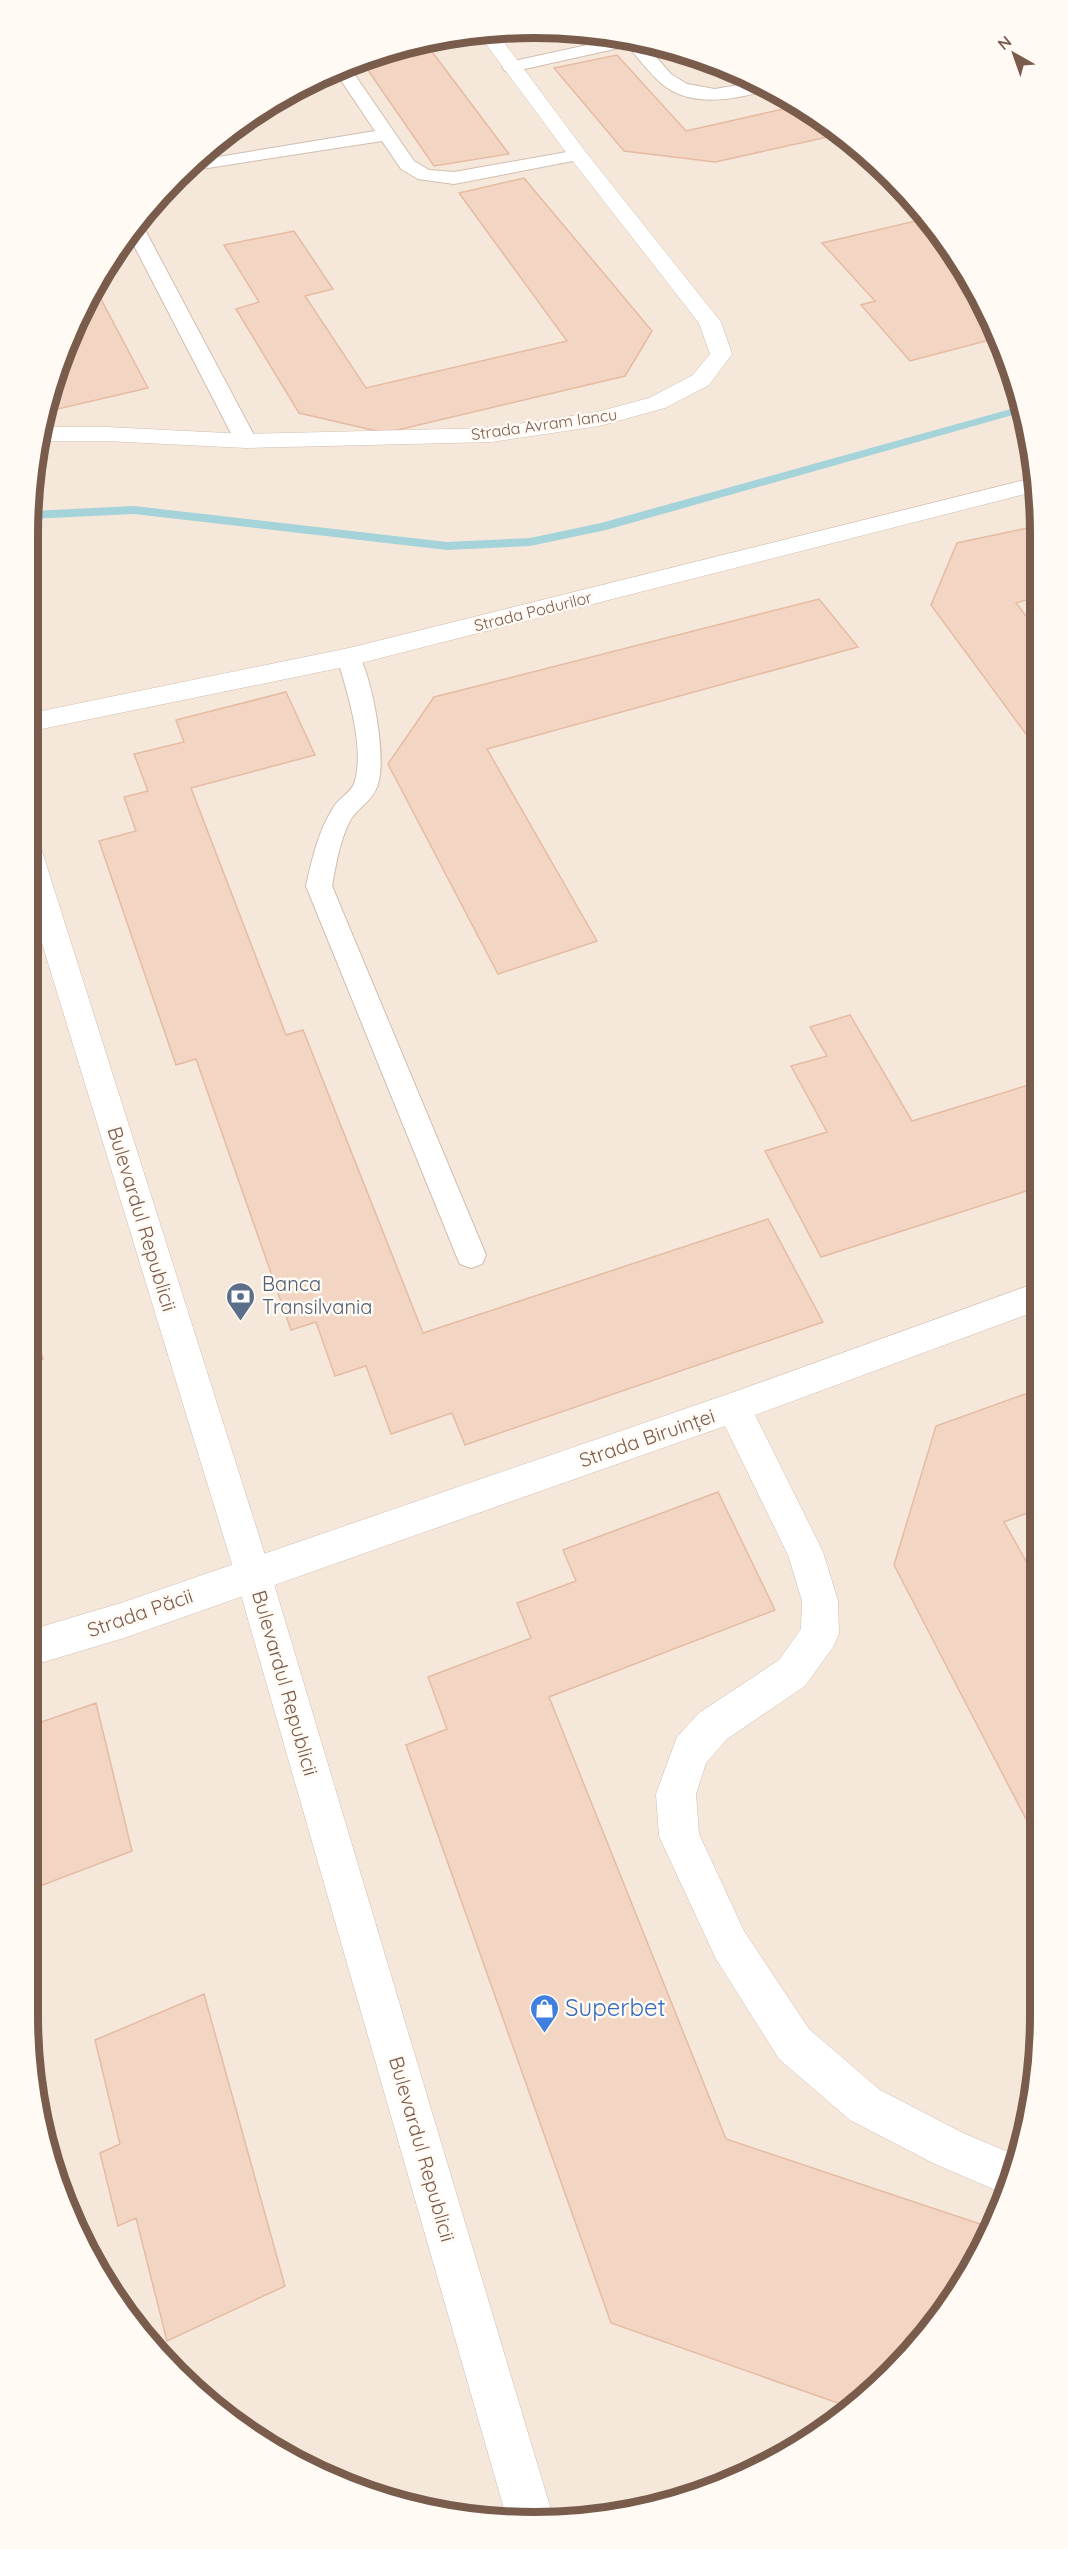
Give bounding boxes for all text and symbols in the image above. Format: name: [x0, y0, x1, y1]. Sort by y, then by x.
north arrow: [984, 24, 1044, 84]
text: N: [993, 31, 1015, 54]
street label: Strada Avram Iancu: [470, 404, 618, 444]
street label: Strada Podurilor: [472, 587, 594, 635]
street label: Bulevardul Republicii: [102, 1123, 182, 1314]
place label: Banca Transilvania: [262, 1271, 372, 1319]
bank icon: Banca Transilvania: [225, 1280, 257, 1322]
street label: Strada Biruinței: [576, 1403, 718, 1472]
street label: Strada Păcii: [84, 1583, 196, 1642]
street label: Bulevardul Republicii: [247, 1587, 324, 1779]
shop icon: Superbet: [528, 1992, 560, 2034]
place label: Superbet: [565, 1992, 666, 2022]
street label: Bulevardul Republicii: [384, 2053, 461, 2245]

